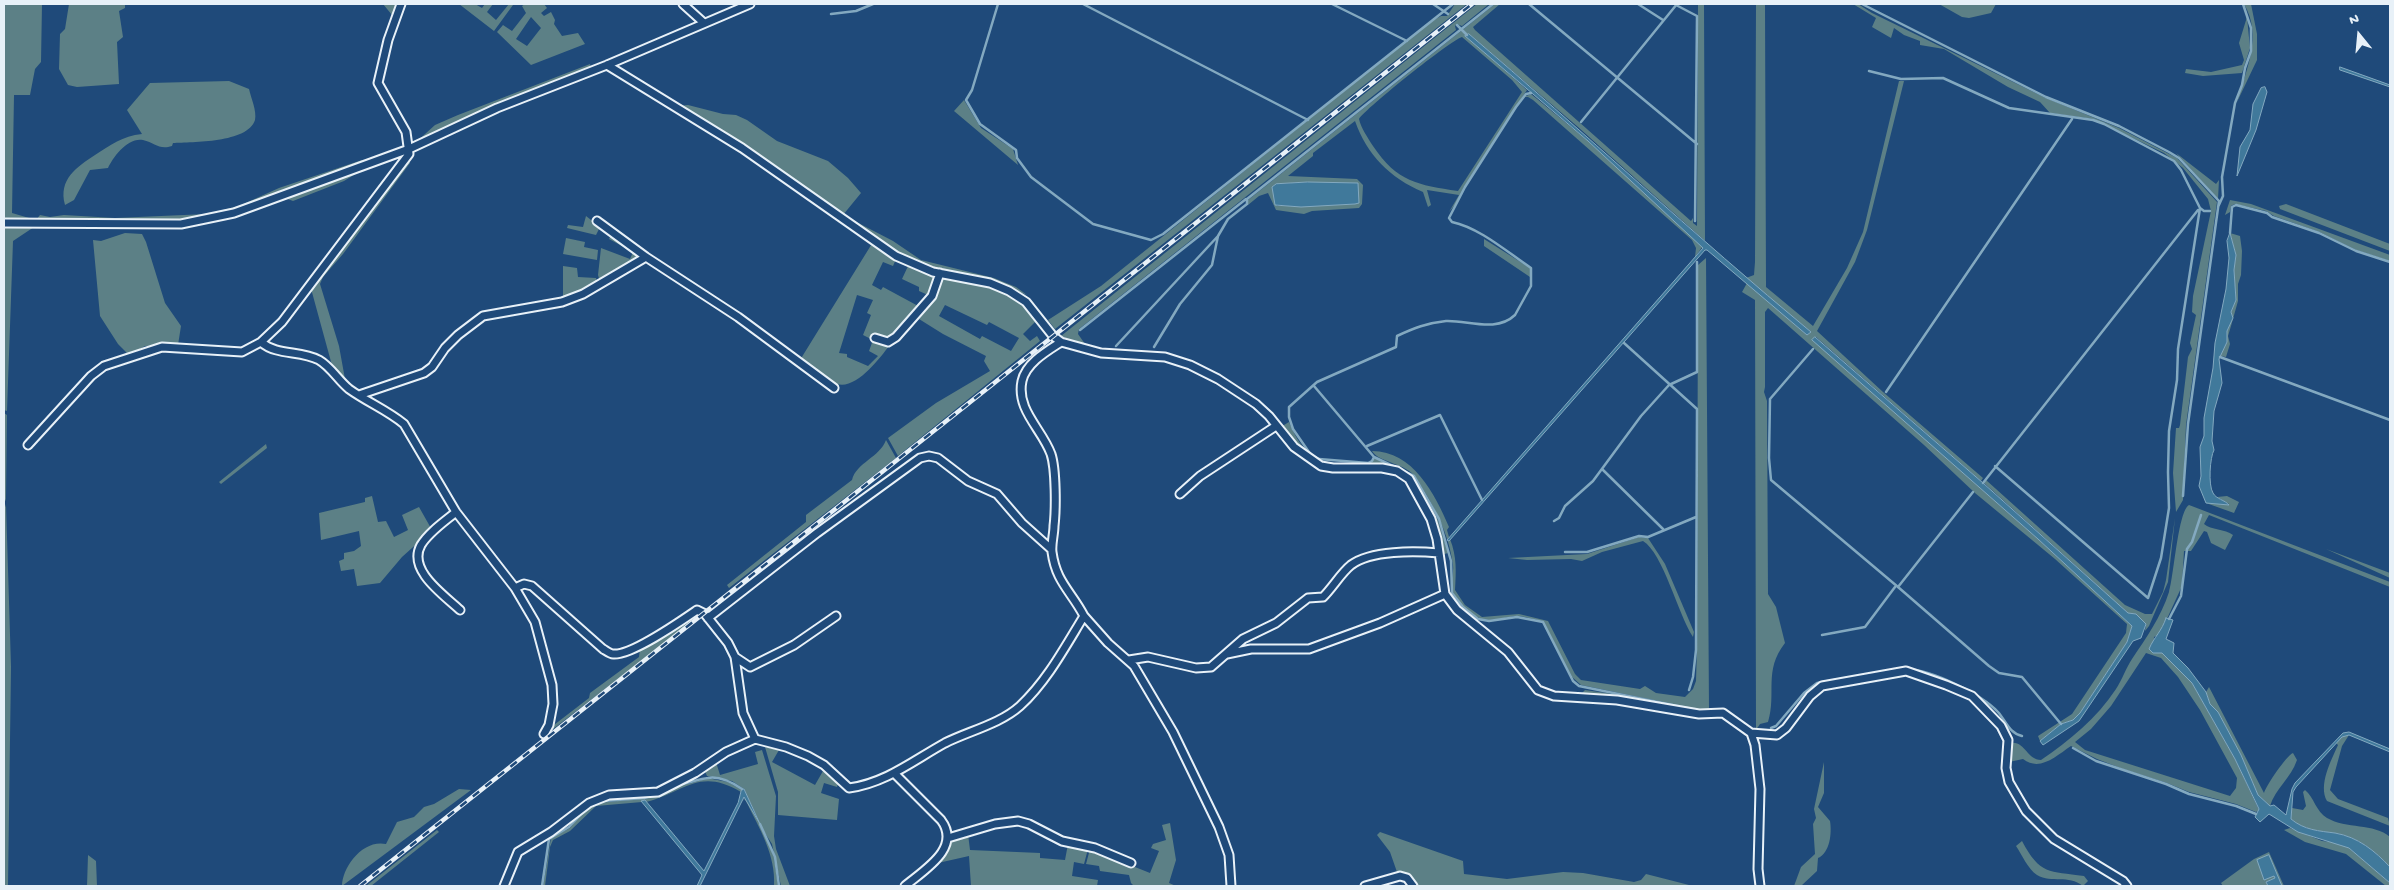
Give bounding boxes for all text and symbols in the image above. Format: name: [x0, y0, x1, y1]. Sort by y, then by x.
north arrow: [2334, 10, 2384, 60]
text: N: [2348, 11, 2361, 30]

